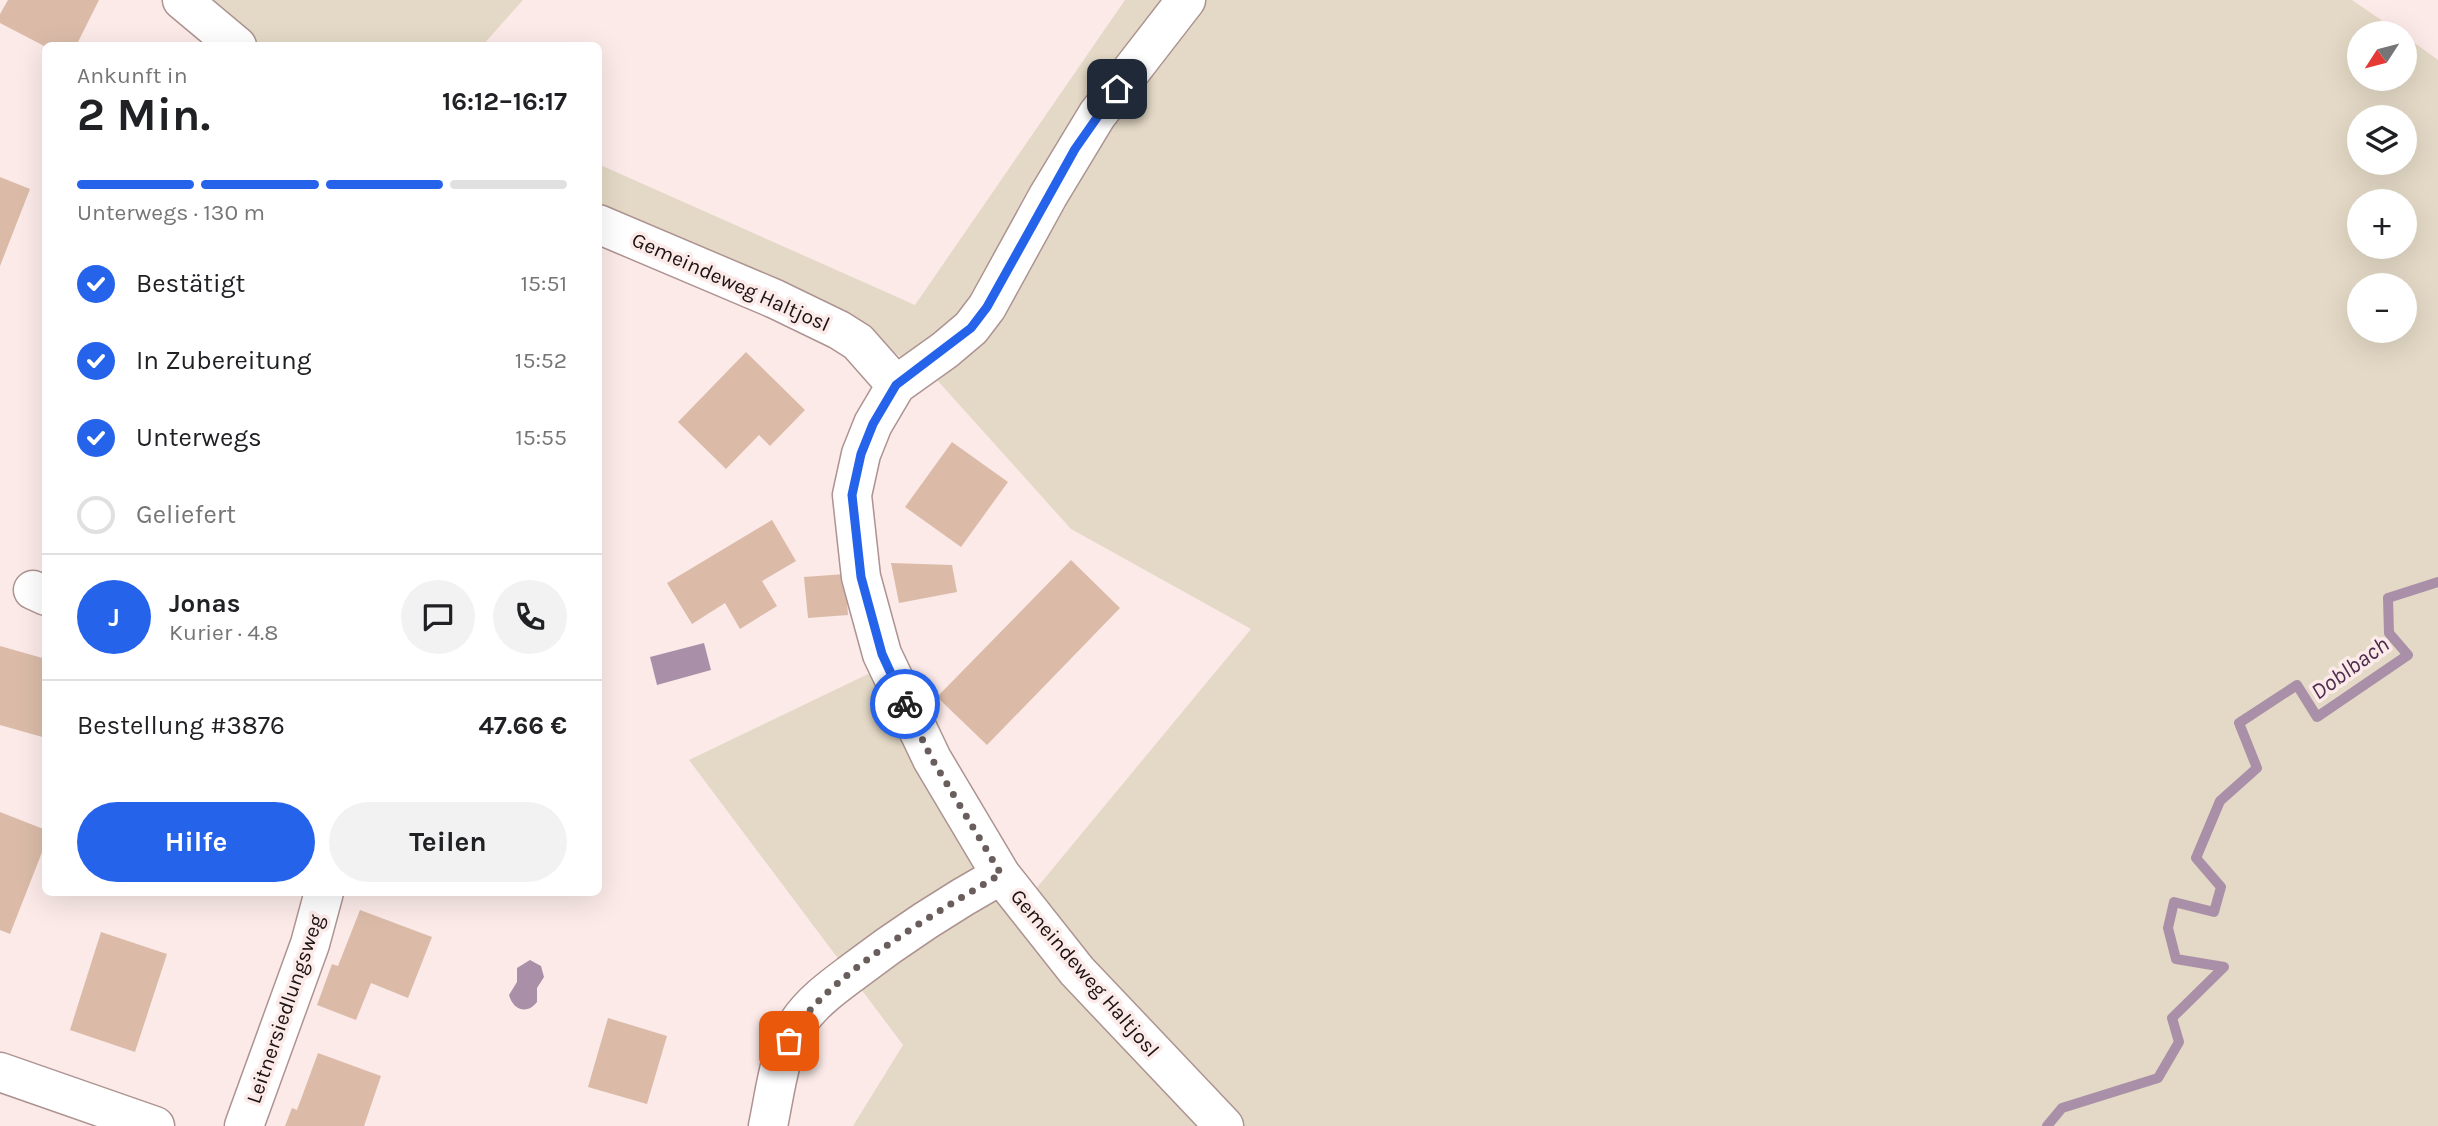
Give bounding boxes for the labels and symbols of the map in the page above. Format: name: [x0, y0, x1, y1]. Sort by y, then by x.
north arrow: [2347, 21, 2417, 91]
pin: [1087, 59, 1147, 119]
street label: Gemeindeweg Haltjosl: [628, 227, 834, 337]
water label: Doblbach: [2306, 631, 2394, 705]
courier: [870, 669, 940, 739]
street label: Gemeindeweg Haltjosl: [1006, 884, 1164, 1062]
street label: Leitnersiedlungsweg: [241, 911, 329, 1107]
pin: [759, 1011, 819, 1071]

